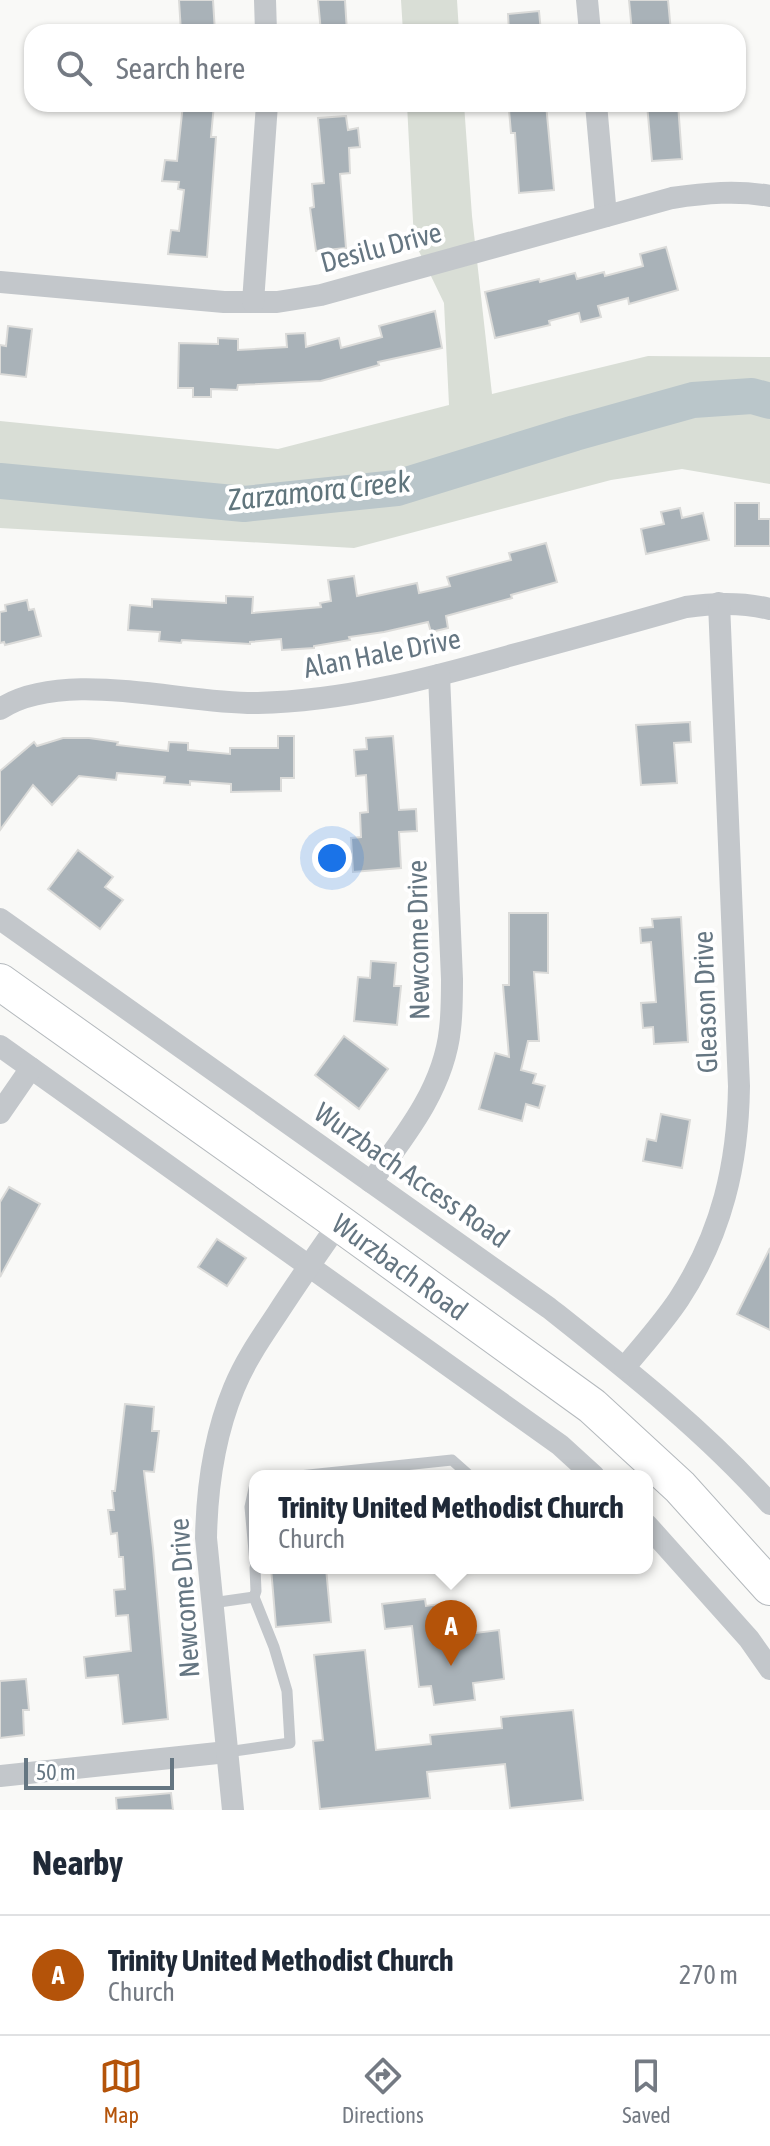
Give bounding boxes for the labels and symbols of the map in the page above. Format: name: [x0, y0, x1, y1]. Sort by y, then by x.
street label: Desilu Drive: [317, 216, 445, 278]
water label: Zarzamora Creek: [226, 463, 413, 517]
street label: Alan Hale Drive: [301, 622, 463, 684]
your location: [312, 838, 352, 878]
street label: Newcome Drive: [401, 860, 435, 1020]
street label: Gleason Drive: [687, 930, 723, 1074]
street label: Wurzbach Access Road: [309, 1096, 515, 1254]
street label: Wurzbach Road: [326, 1207, 474, 1327]
street label: Newcome Drive: [162, 1517, 206, 1679]
pin: A: [425, 1600, 477, 1666]
scale bar: [24, 1754, 174, 1790]

